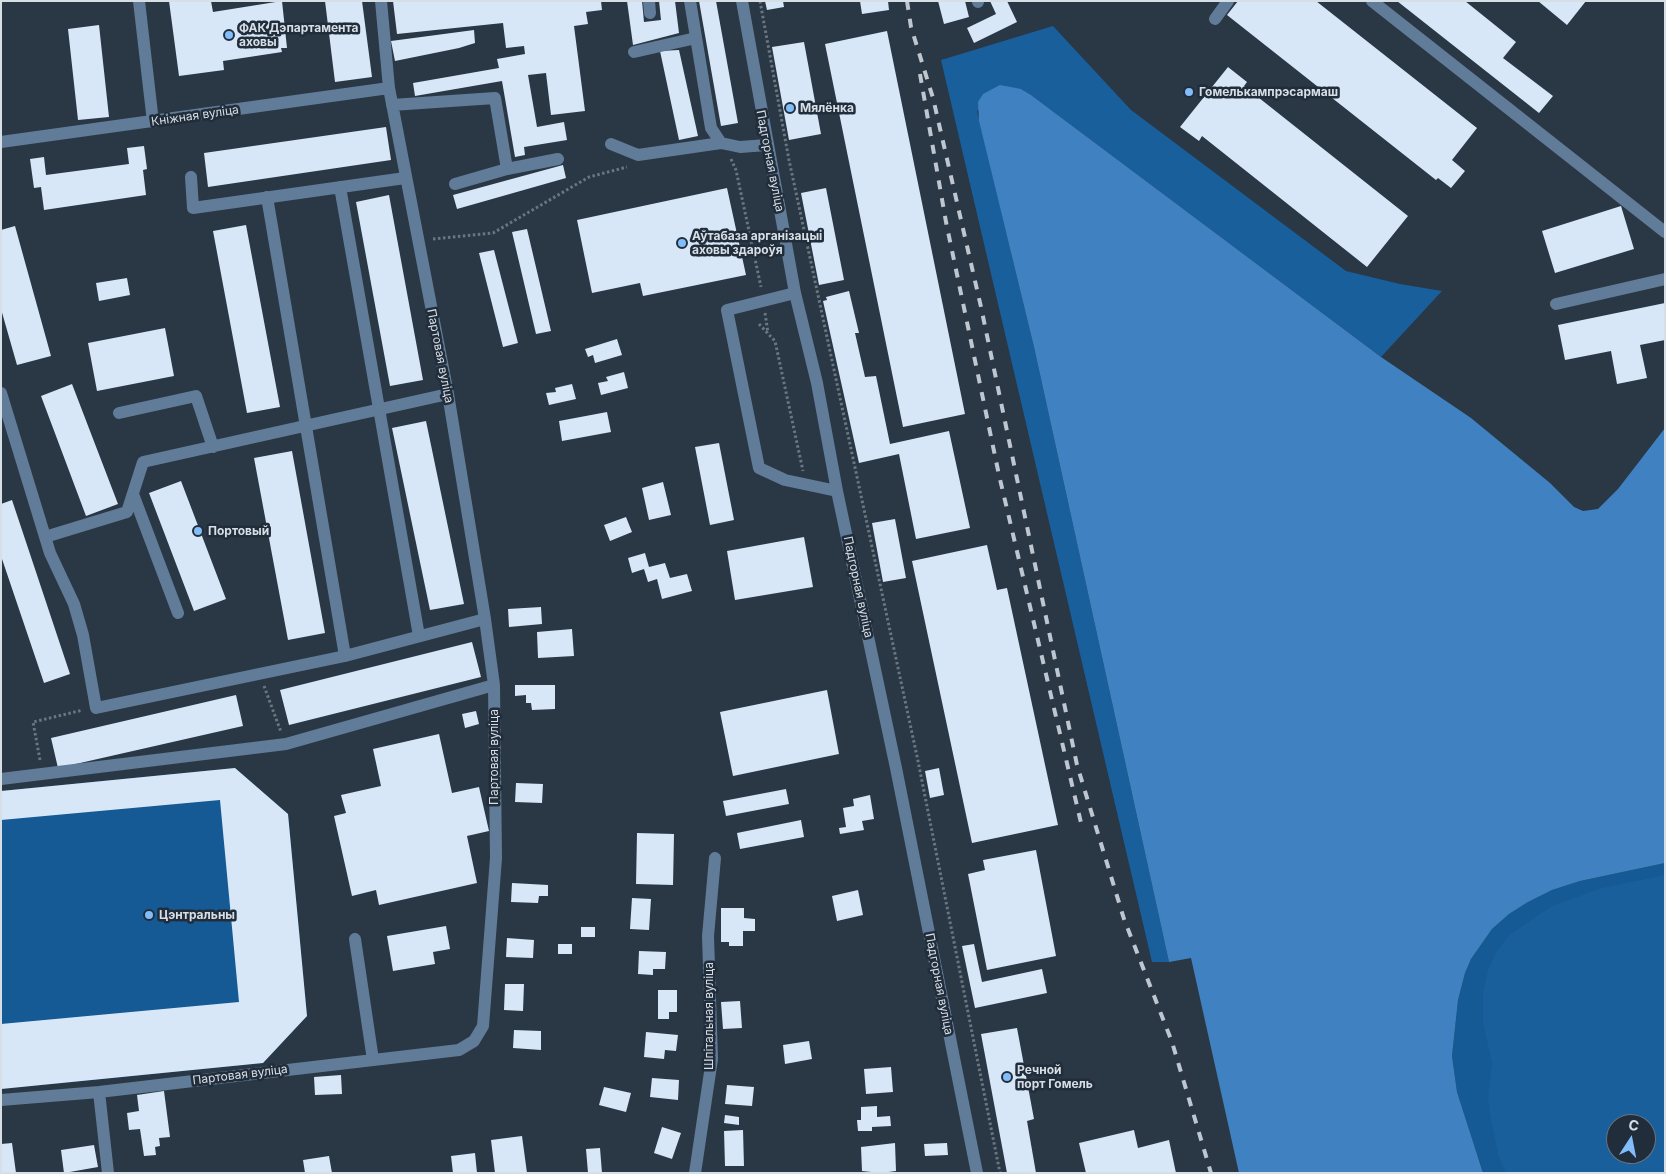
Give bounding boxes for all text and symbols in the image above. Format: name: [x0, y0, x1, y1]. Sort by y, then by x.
place label: ФАК Дэпартамента аховы: [239, 21, 359, 49]
marker: ФАК Дэпартамента аховы: [223, 29, 235, 41]
place label: Гомелькампрэсармаш: [1199, 85, 1338, 99]
marker: Гомелькампрэсармаш: [1183, 86, 1195, 98]
place label: Мялёнка: [800, 101, 854, 115]
marker: Мялёнка: [784, 102, 796, 114]
street label: Кніжная вуліца: [150, 103, 240, 129]
street label: Падгорная вуліца: [753, 109, 787, 213]
place label: Аўтабаза арганізацыі аховы здароўя: [692, 229, 822, 257]
marker: Аўтабаза арганізацыі аховы здароўя: [676, 237, 688, 249]
street label: Партовая вуліца: [424, 308, 456, 404]
place label: Портовый: [208, 524, 269, 538]
marker: Портовый: [192, 525, 204, 537]
street label: Падгорная вуліца: [840, 535, 876, 639]
street label: Партовая вуліца: [487, 709, 501, 805]
place label: Цэнтральны: [159, 908, 235, 922]
marker: Цэнтральны: [143, 909, 155, 921]
street label: Падгорная вуліца: [922, 932, 956, 1036]
street label: Шпітальная вуліца: [702, 962, 716, 1070]
street label: Партовая вуліца: [192, 1062, 288, 1088]
place label: Речной порт Гомель: [1017, 1063, 1093, 1091]
marker: Речной порт Гомель: [1001, 1071, 1013, 1083]
north arrow: [1606, 1114, 1656, 1164]
text: С: [1627, 1115, 1640, 1134]

